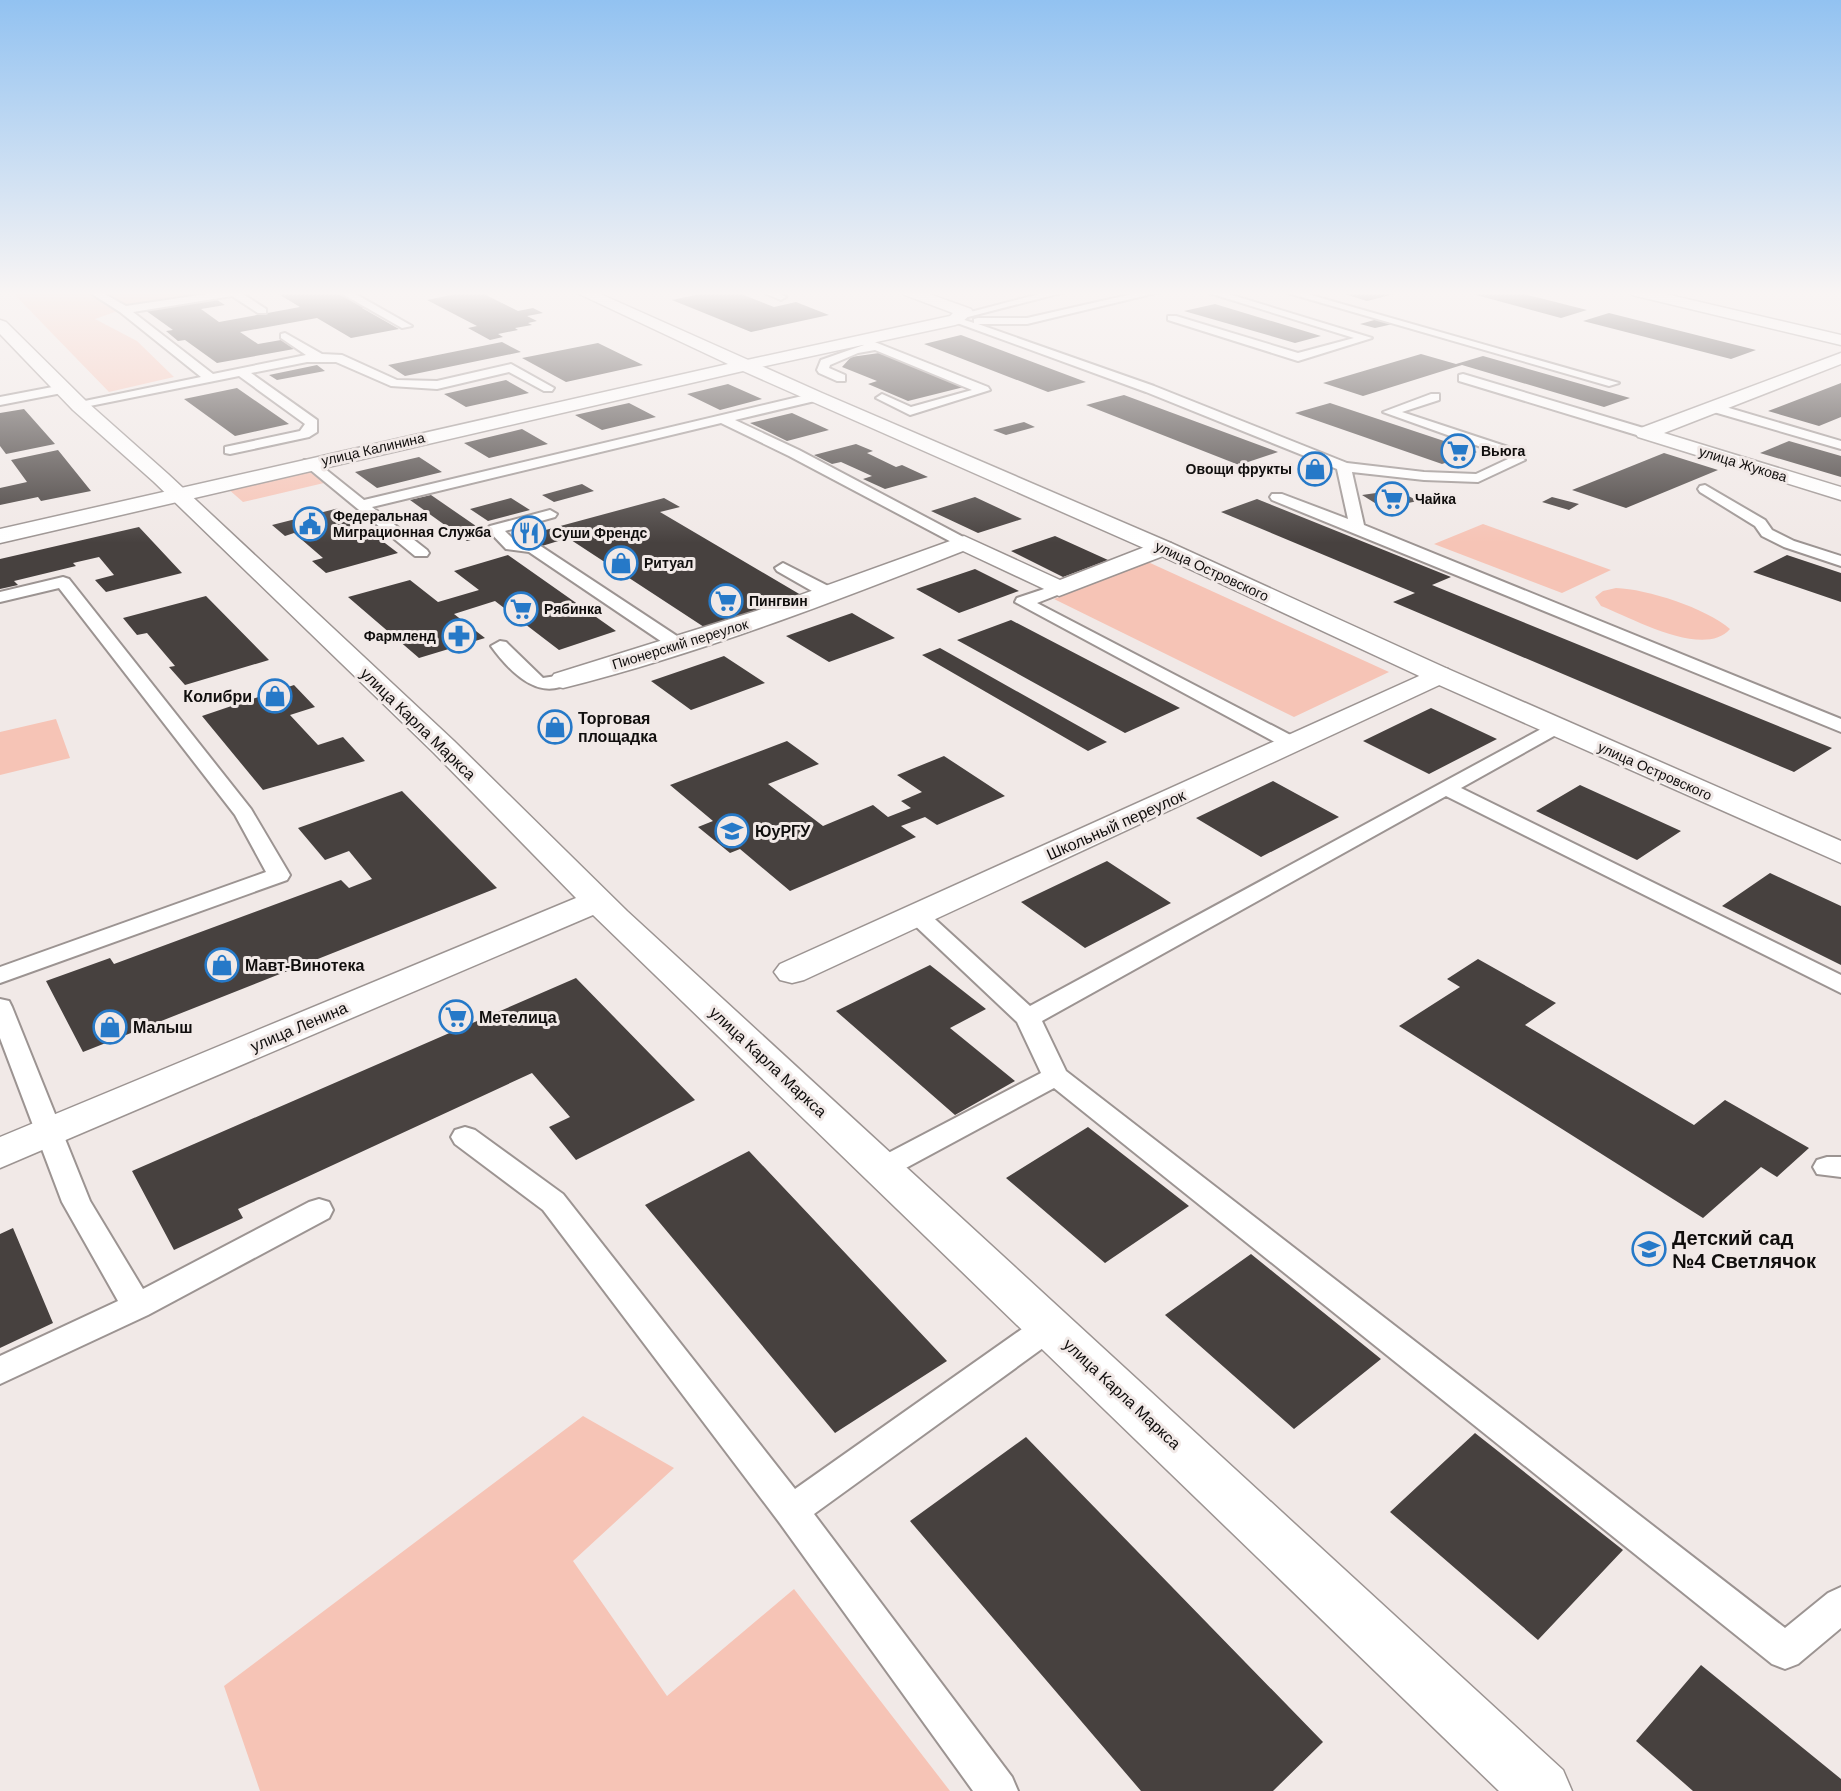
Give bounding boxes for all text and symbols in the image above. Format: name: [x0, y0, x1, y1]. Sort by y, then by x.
street label: улица Калинина: [320, 429, 426, 469]
supermarket icon: Вьюга: [1440, 433, 1476, 469]
place label: Вьюга: [1481, 443, 1526, 459]
street label: улица Жукова: [1697, 443, 1789, 485]
shop icon: Овощи фрукты: [1297, 451, 1333, 487]
place label: Овощи фрукты: [1186, 461, 1292, 477]
supermarket icon: Чайка: [1374, 481, 1410, 517]
place label: Чайка: [1415, 491, 1456, 507]
public building icon: Федеральная Миграционная Служба: [292, 506, 328, 542]
place label: Федеральная Миграционная Служба: [333, 508, 491, 540]
restaurant icon: Суши Френдс: [511, 515, 547, 551]
place label: Суши Френдс: [552, 525, 648, 541]
street label: улица Островского: [1153, 538, 1271, 604]
shop icon: Ритуал: [603, 545, 639, 581]
place label: Ритуал: [644, 555, 693, 571]
supermarket icon: Пингвин: [708, 583, 744, 619]
supermarket icon: Рябинка: [503, 591, 539, 627]
place label: Пингвин: [749, 593, 808, 609]
place label: Рябинка: [544, 601, 602, 617]
street label: Пионерский переулок: [610, 615, 751, 672]
pharmacy icon: Фармленд: [441, 618, 477, 654]
place label: Фармленд: [364, 628, 436, 644]
street label: улица Карла Маркса: [357, 665, 479, 783]
shop icon: Колибри: [257, 678, 293, 714]
place label: Колибри: [183, 688, 252, 705]
shop icon: Торговая площадка: [537, 709, 573, 745]
place label: Торговая площадка: [578, 710, 657, 745]
street label: улица Островского: [1595, 739, 1715, 803]
street label: Школьный переулок: [1044, 786, 1189, 863]
school or university icon: ЮуРГУ: [714, 813, 750, 849]
place label: ЮуРГУ: [755, 823, 811, 840]
shop icon: Мавт-Винотека: [204, 947, 240, 983]
place label: Мавт-Винотека: [245, 957, 364, 974]
street label: улица Ленина: [248, 999, 350, 1055]
supermarket icon: Метелица: [438, 999, 474, 1035]
street label: улица Карла Маркса: [706, 1004, 830, 1120]
shop icon: Малыш: [92, 1009, 128, 1045]
place label: Метелица: [479, 1009, 557, 1026]
place label: Малыш: [133, 1019, 193, 1036]
place label: Детский сад №4 Светлячок: [1672, 1227, 1817, 1272]
school or university icon: Детский сад №4 Светлячок: [1631, 1231, 1667, 1267]
street label: улица Карла Маркса: [1060, 1336, 1184, 1452]

